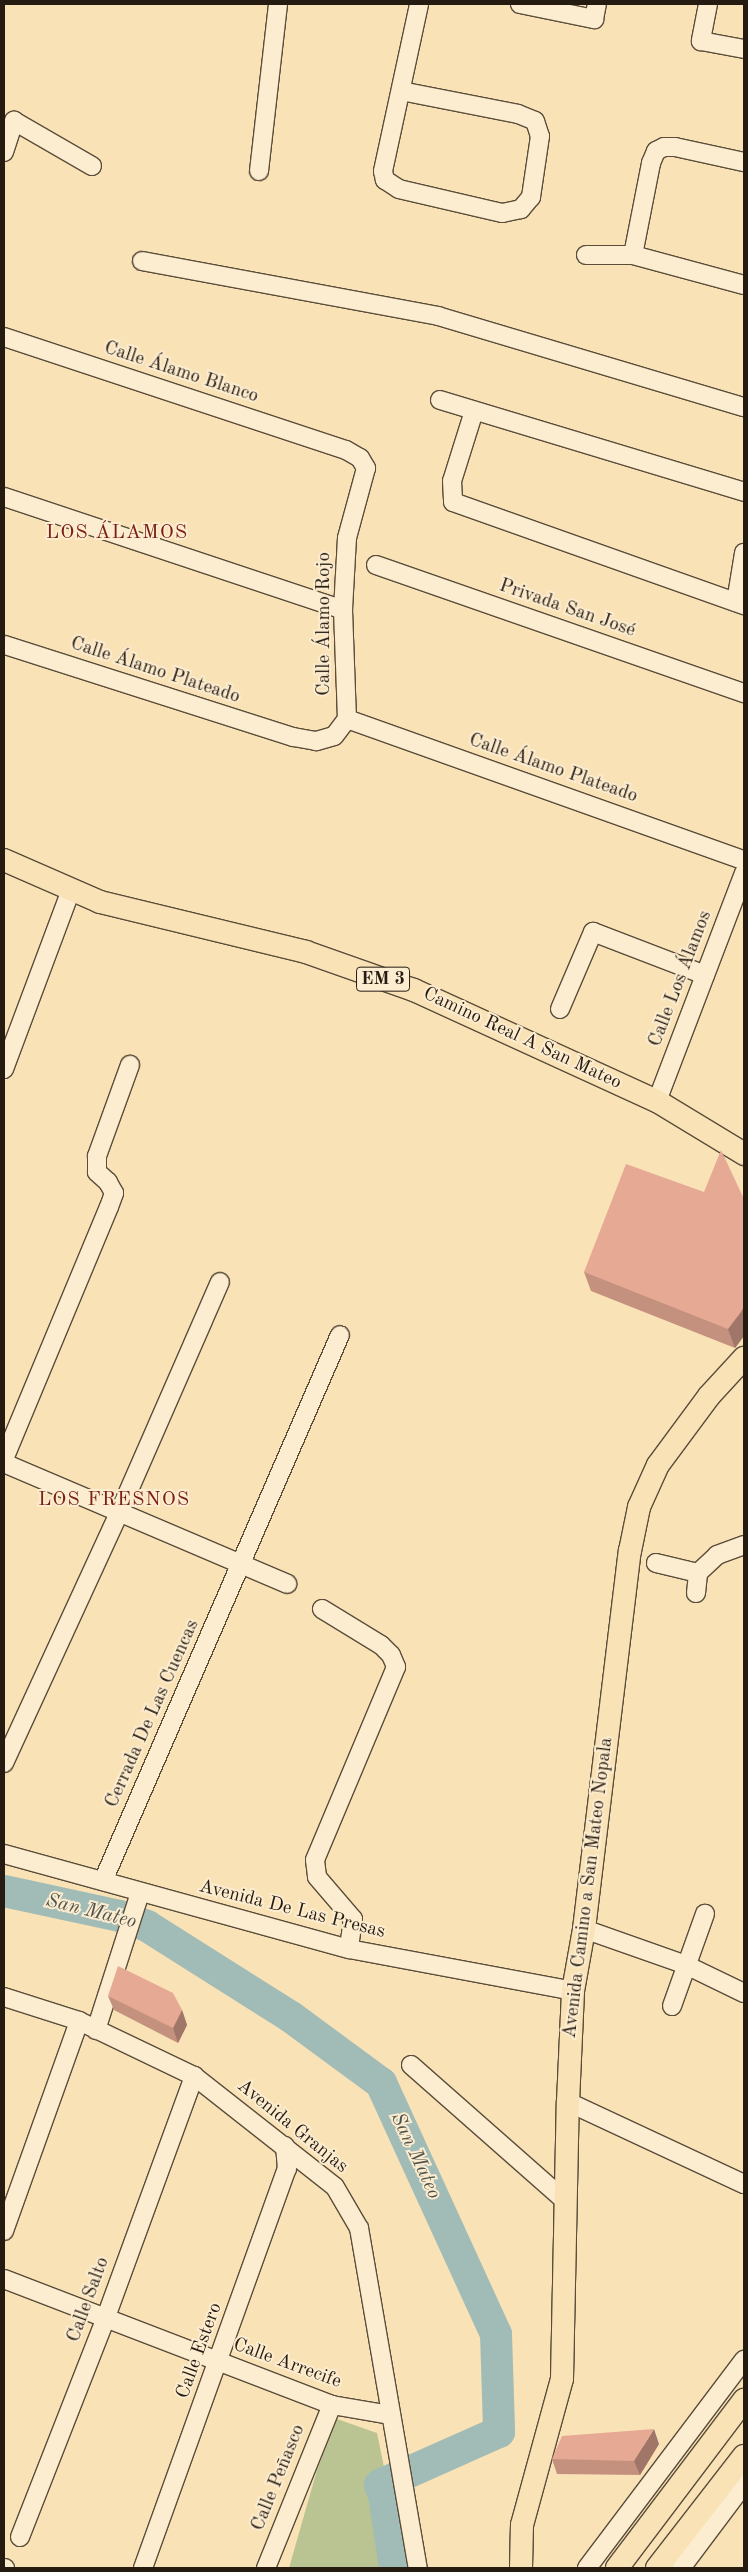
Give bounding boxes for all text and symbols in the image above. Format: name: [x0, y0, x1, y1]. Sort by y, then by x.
street label: Calle Álamo Blanco: [101, 337, 261, 409]
district label: LOS ÁLAMOS: [44, 521, 190, 545]
street label: Calle Álamo Rojo: [314, 552, 336, 696]
street label: Privada San José: [496, 575, 638, 643]
street label: Calle Álamo Plateado: [67, 633, 243, 709]
street label: Calle Álamo Plateado: [466, 729, 640, 809]
street label: Calle Los Álamos: [645, 908, 717, 1050]
road number: EM 3: [356, 964, 410, 994]
street label: Camino Real A San Mateo: [419, 983, 625, 1095]
district label: LOS FRESNOS: [37, 1488, 191, 1512]
street label: Cerrada De Las Cuencas: [101, 1616, 205, 1812]
street label: Avenida Camino a San Mateo Nopala: [559, 1736, 619, 2040]
street label: Avenida De Las Presas: [197, 1876, 387, 1944]
water label: San Mateo: [43, 1889, 139, 1935]
street label: Avenida Granjas: [232, 2075, 352, 2179]
water label: San Mateo: [385, 2109, 445, 2203]
street label: Calle Salto: [63, 2254, 115, 2346]
street label: Calle Estero: [172, 2300, 228, 2402]
street label: Calle Arrecife: [230, 2334, 344, 2394]
street label: Calle Peñasco: [247, 2421, 311, 2535]

